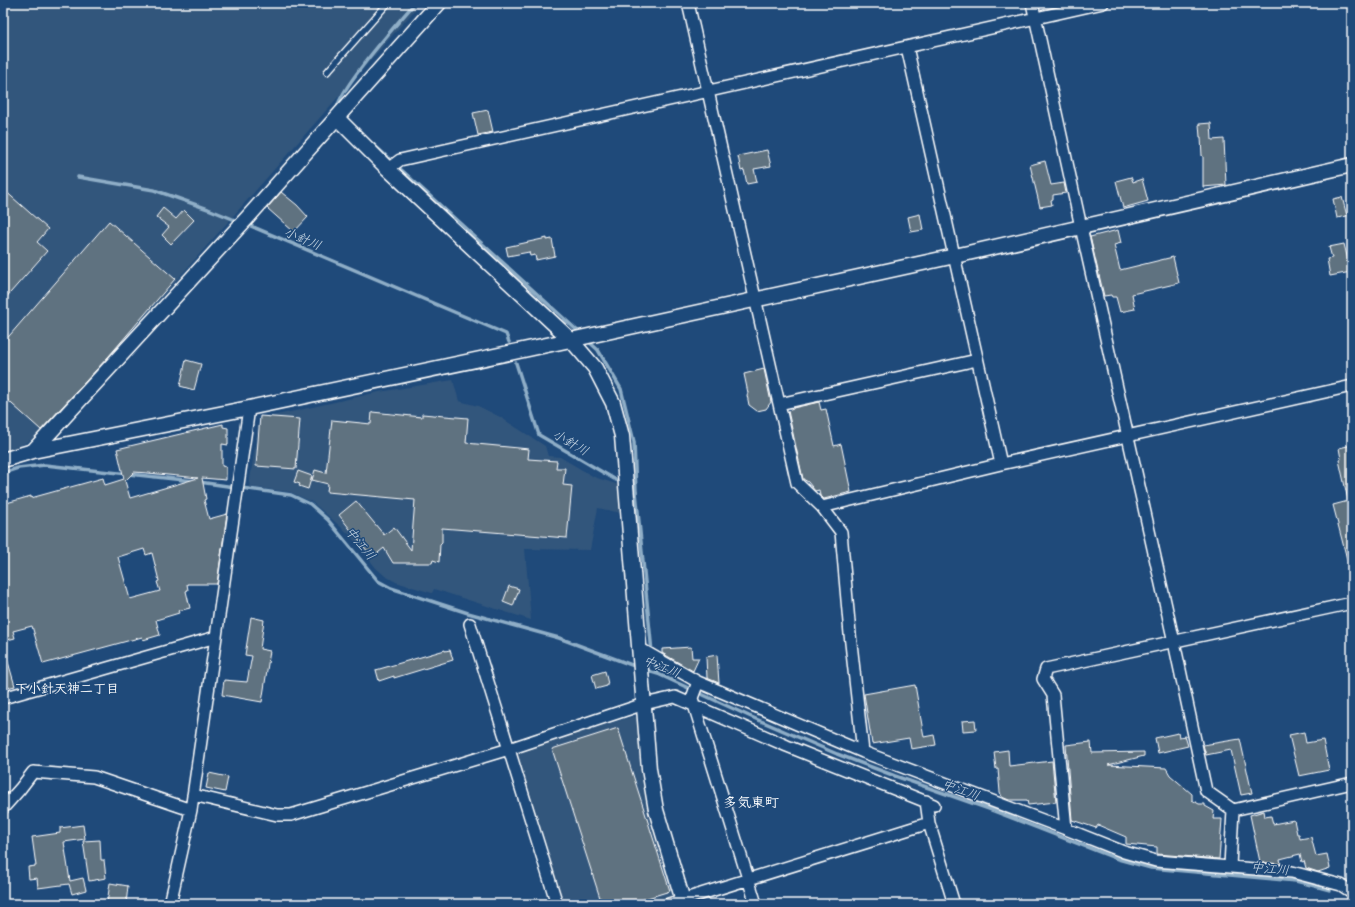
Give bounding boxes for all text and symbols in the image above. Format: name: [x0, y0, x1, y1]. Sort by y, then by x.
water label: 小針川: [282, 222, 324, 254]
water label: 小針川: [550, 424, 592, 460]
water label: 中江川: [342, 522, 380, 564]
water label: 中江川: [641, 650, 683, 682]
district label: 下小針天神二丁目: [15, 679, 119, 697]
water label: 中江川: [940, 774, 982, 804]
district label: 多気東町: [723, 792, 779, 811]
water label: 中江川: [1250, 857, 1290, 879]

